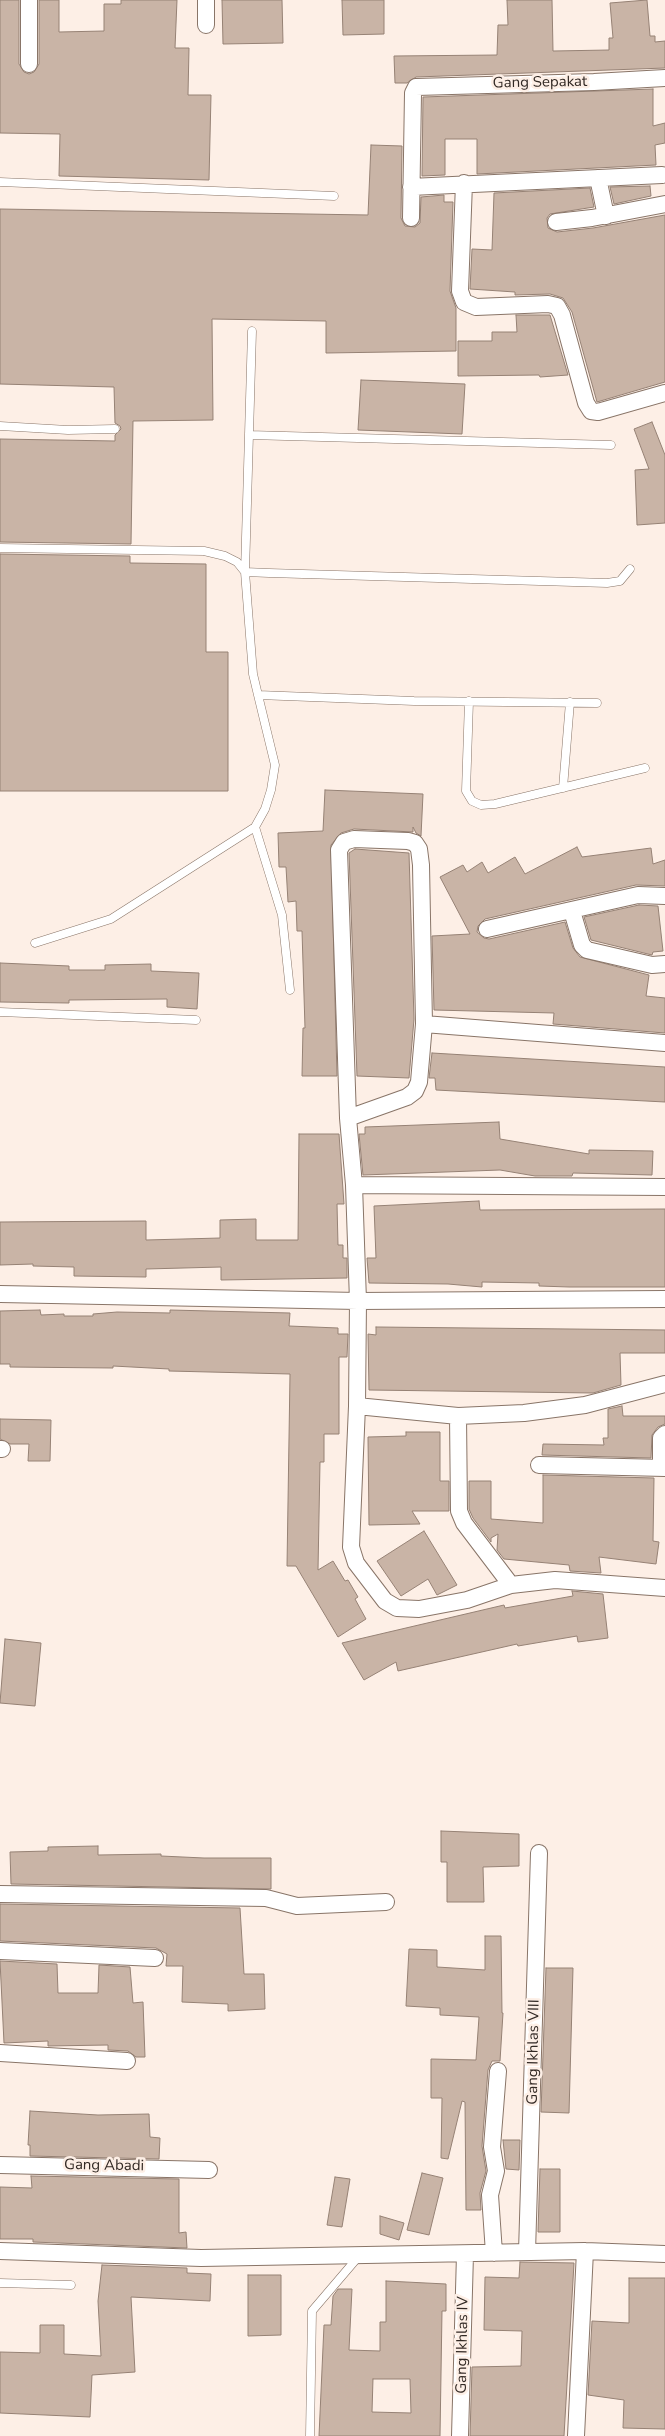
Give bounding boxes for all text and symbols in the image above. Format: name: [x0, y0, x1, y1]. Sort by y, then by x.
street label: Gang Sepakat: [493, 73, 587, 93]
street label: Gang Ikhlas VIII: [524, 1999, 544, 2105]
street label: Gang Abadi: [64, 2156, 144, 2176]
street label: Gang Ikhlas IV: [453, 2296, 473, 2394]

